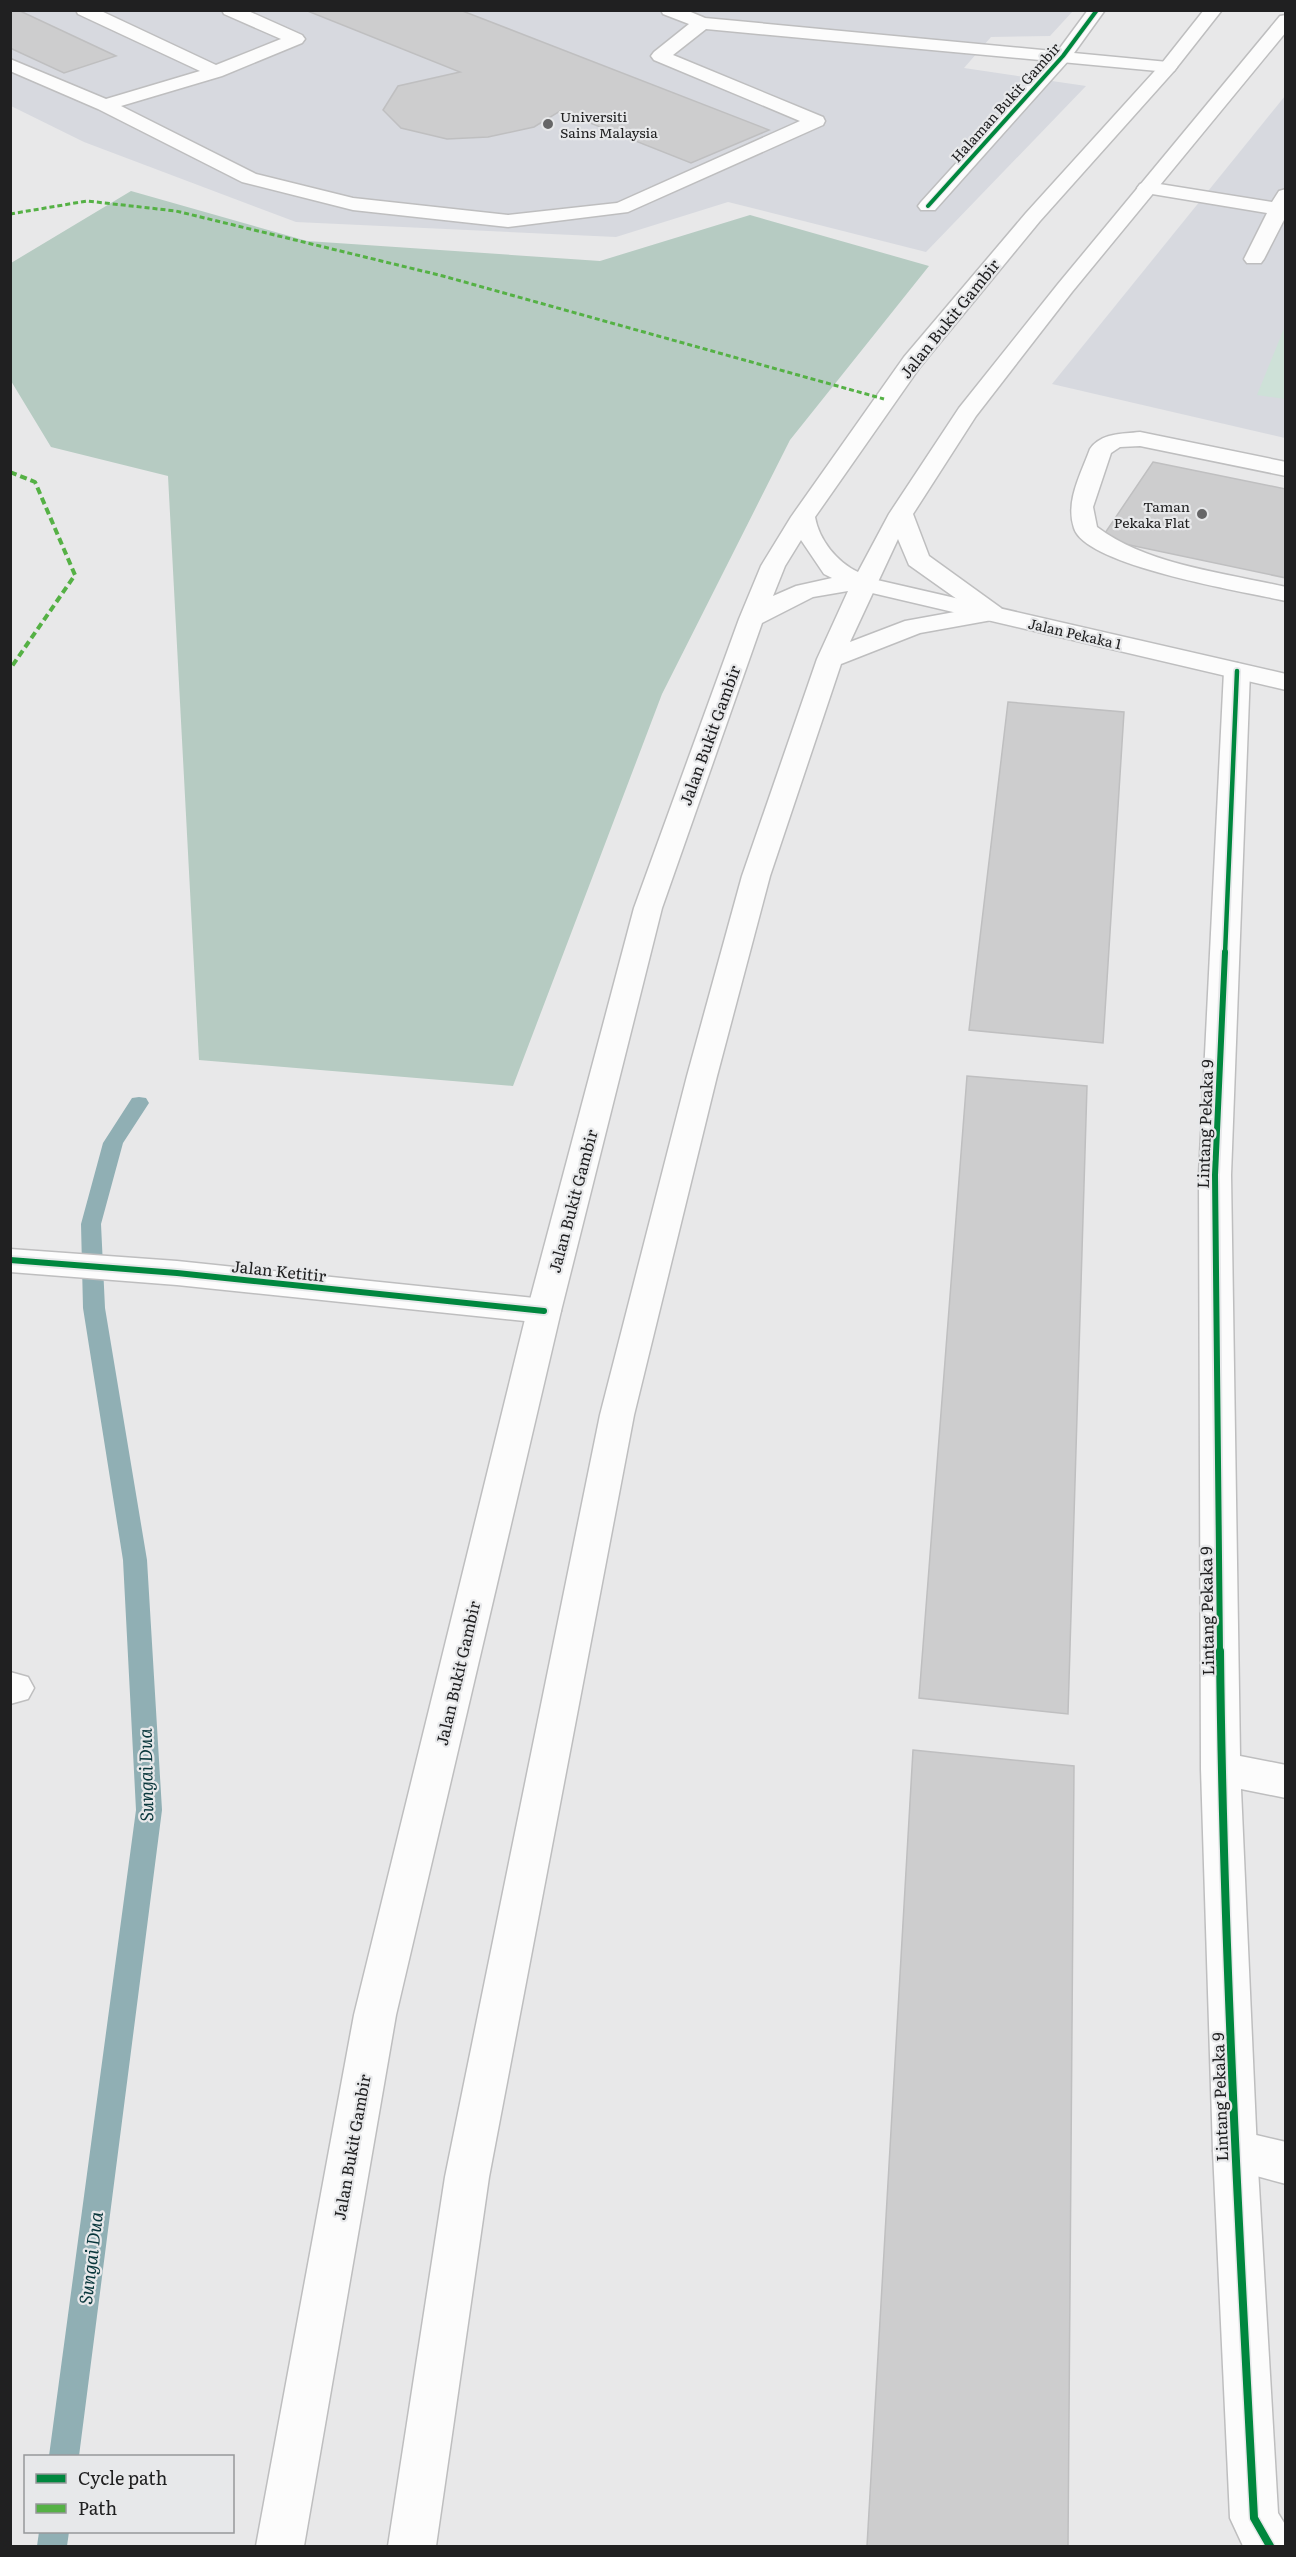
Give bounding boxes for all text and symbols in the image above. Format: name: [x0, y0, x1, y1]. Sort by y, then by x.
street label: Halaman Bukit Gambir: [946, 38, 1064, 166]
place label: Universiti Sains Malaysia: [560, 106, 658, 142]
marker: Universiti Sains Malaysia: [541, 117, 555, 131]
street label: Jalan Bukit Gambir: [893, 253, 1005, 383]
place label: Taman Pekaka Flat: [1114, 496, 1190, 532]
marker: Taman Pekaka Flat: [1195, 507, 1209, 521]
street label: Jalan Pekaka 1: [1026, 613, 1124, 654]
street label: Jalan Bukit Gambir: [672, 661, 746, 808]
street label: Lintang Pekaka 9: [1190, 1059, 1218, 1189]
street label: Jalan Bukit Gambir: [541, 1126, 603, 1275]
street label: Jalan Ketitir: [230, 1253, 328, 1287]
street label: Lintang Pekaka 9: [1193, 1546, 1219, 1676]
street label: Jalan Bukit Gambir: [429, 1598, 485, 1748]
water label: Sungai Dua: [131, 1727, 159, 1822]
street label: Lintang Pekaka 9: [1205, 2032, 1233, 2162]
street label: Jalan Bukit Gambir: [326, 2072, 376, 2222]
water label: Sungai Dua: [71, 2209, 109, 2306]
legend: [24, 2455, 234, 2533]
text: Cycle path: [78, 2464, 167, 2491]
text: Path: [78, 2494, 117, 2521]

